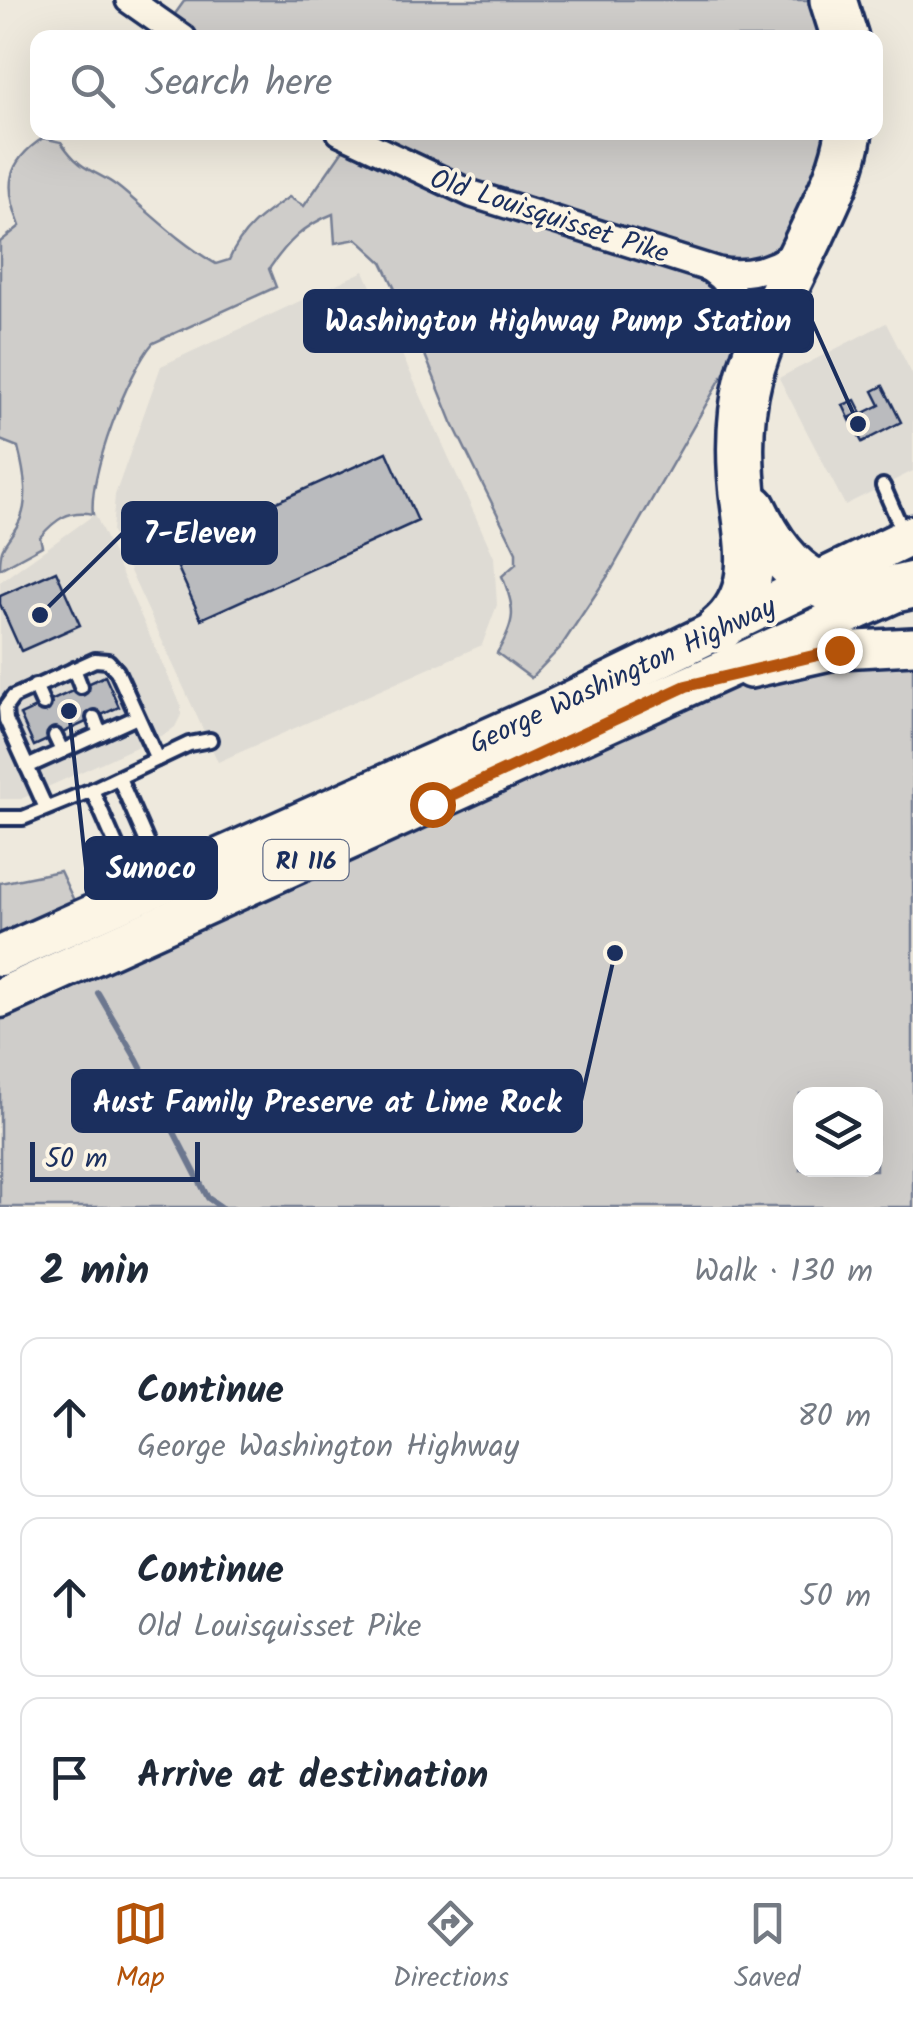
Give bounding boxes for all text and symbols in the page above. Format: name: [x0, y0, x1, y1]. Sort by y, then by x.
search box: [30, 30, 883, 140]
text: Search here: [145, 55, 332, 115]
icon: search: [65, 58, 120, 113]
street label: Old Louisquisset Pike: [424, 158, 675, 277]
callout: Washington Highway Pump Station: [305, 291, 812, 351]
text: Washington Highway Pump Station: [325, 299, 791, 347]
callout: 7-Eleven: [123, 503, 276, 563]
text: 7-Eleven: [143, 511, 257, 559]
street label: George Washington Highway: [462, 585, 785, 767]
route end: [817, 628, 863, 674]
route start: [410, 782, 456, 828]
callout: Sunoco: [86, 838, 216, 898]
road number: RI 116: [264, 840, 348, 880]
text: Sunoco: [106, 846, 196, 894]
callout: Aust Family Preserve at Lime Rock: [73, 1071, 581, 1131]
text: Aust Family Preserve at Lime Rock: [93, 1080, 562, 1128]
map controls: [793, 1087, 883, 1177]
button: layers: [793, 1087, 883, 1177]
scale bar: [30, 1137, 200, 1182]
text: 50 m: [45, 1137, 108, 1182]
text: 2 min: [40, 1239, 149, 1306]
text: Walk · 130 m: [694, 1247, 873, 1298]
text: Continue: [137, 1362, 284, 1422]
icon: ahead: [42, 1390, 97, 1445]
text: 80 m: [797, 1392, 871, 1443]
text: George Washington Highway: [137, 1422, 519, 1473]
text: Continue: [137, 1542, 284, 1602]
icon: ahead: [42, 1570, 97, 1625]
text: 50 m: [800, 1572, 871, 1623]
text: Old Louisquisset Pike: [137, 1602, 421, 1653]
text: Arrive at destination: [137, 1747, 488, 1807]
icon: arrive: [42, 1750, 97, 1805]
tab: Map: [113, 1896, 168, 2001]
tab: Directions: [393, 1896, 509, 2001]
tab: Saved: [734, 1896, 800, 2001]

